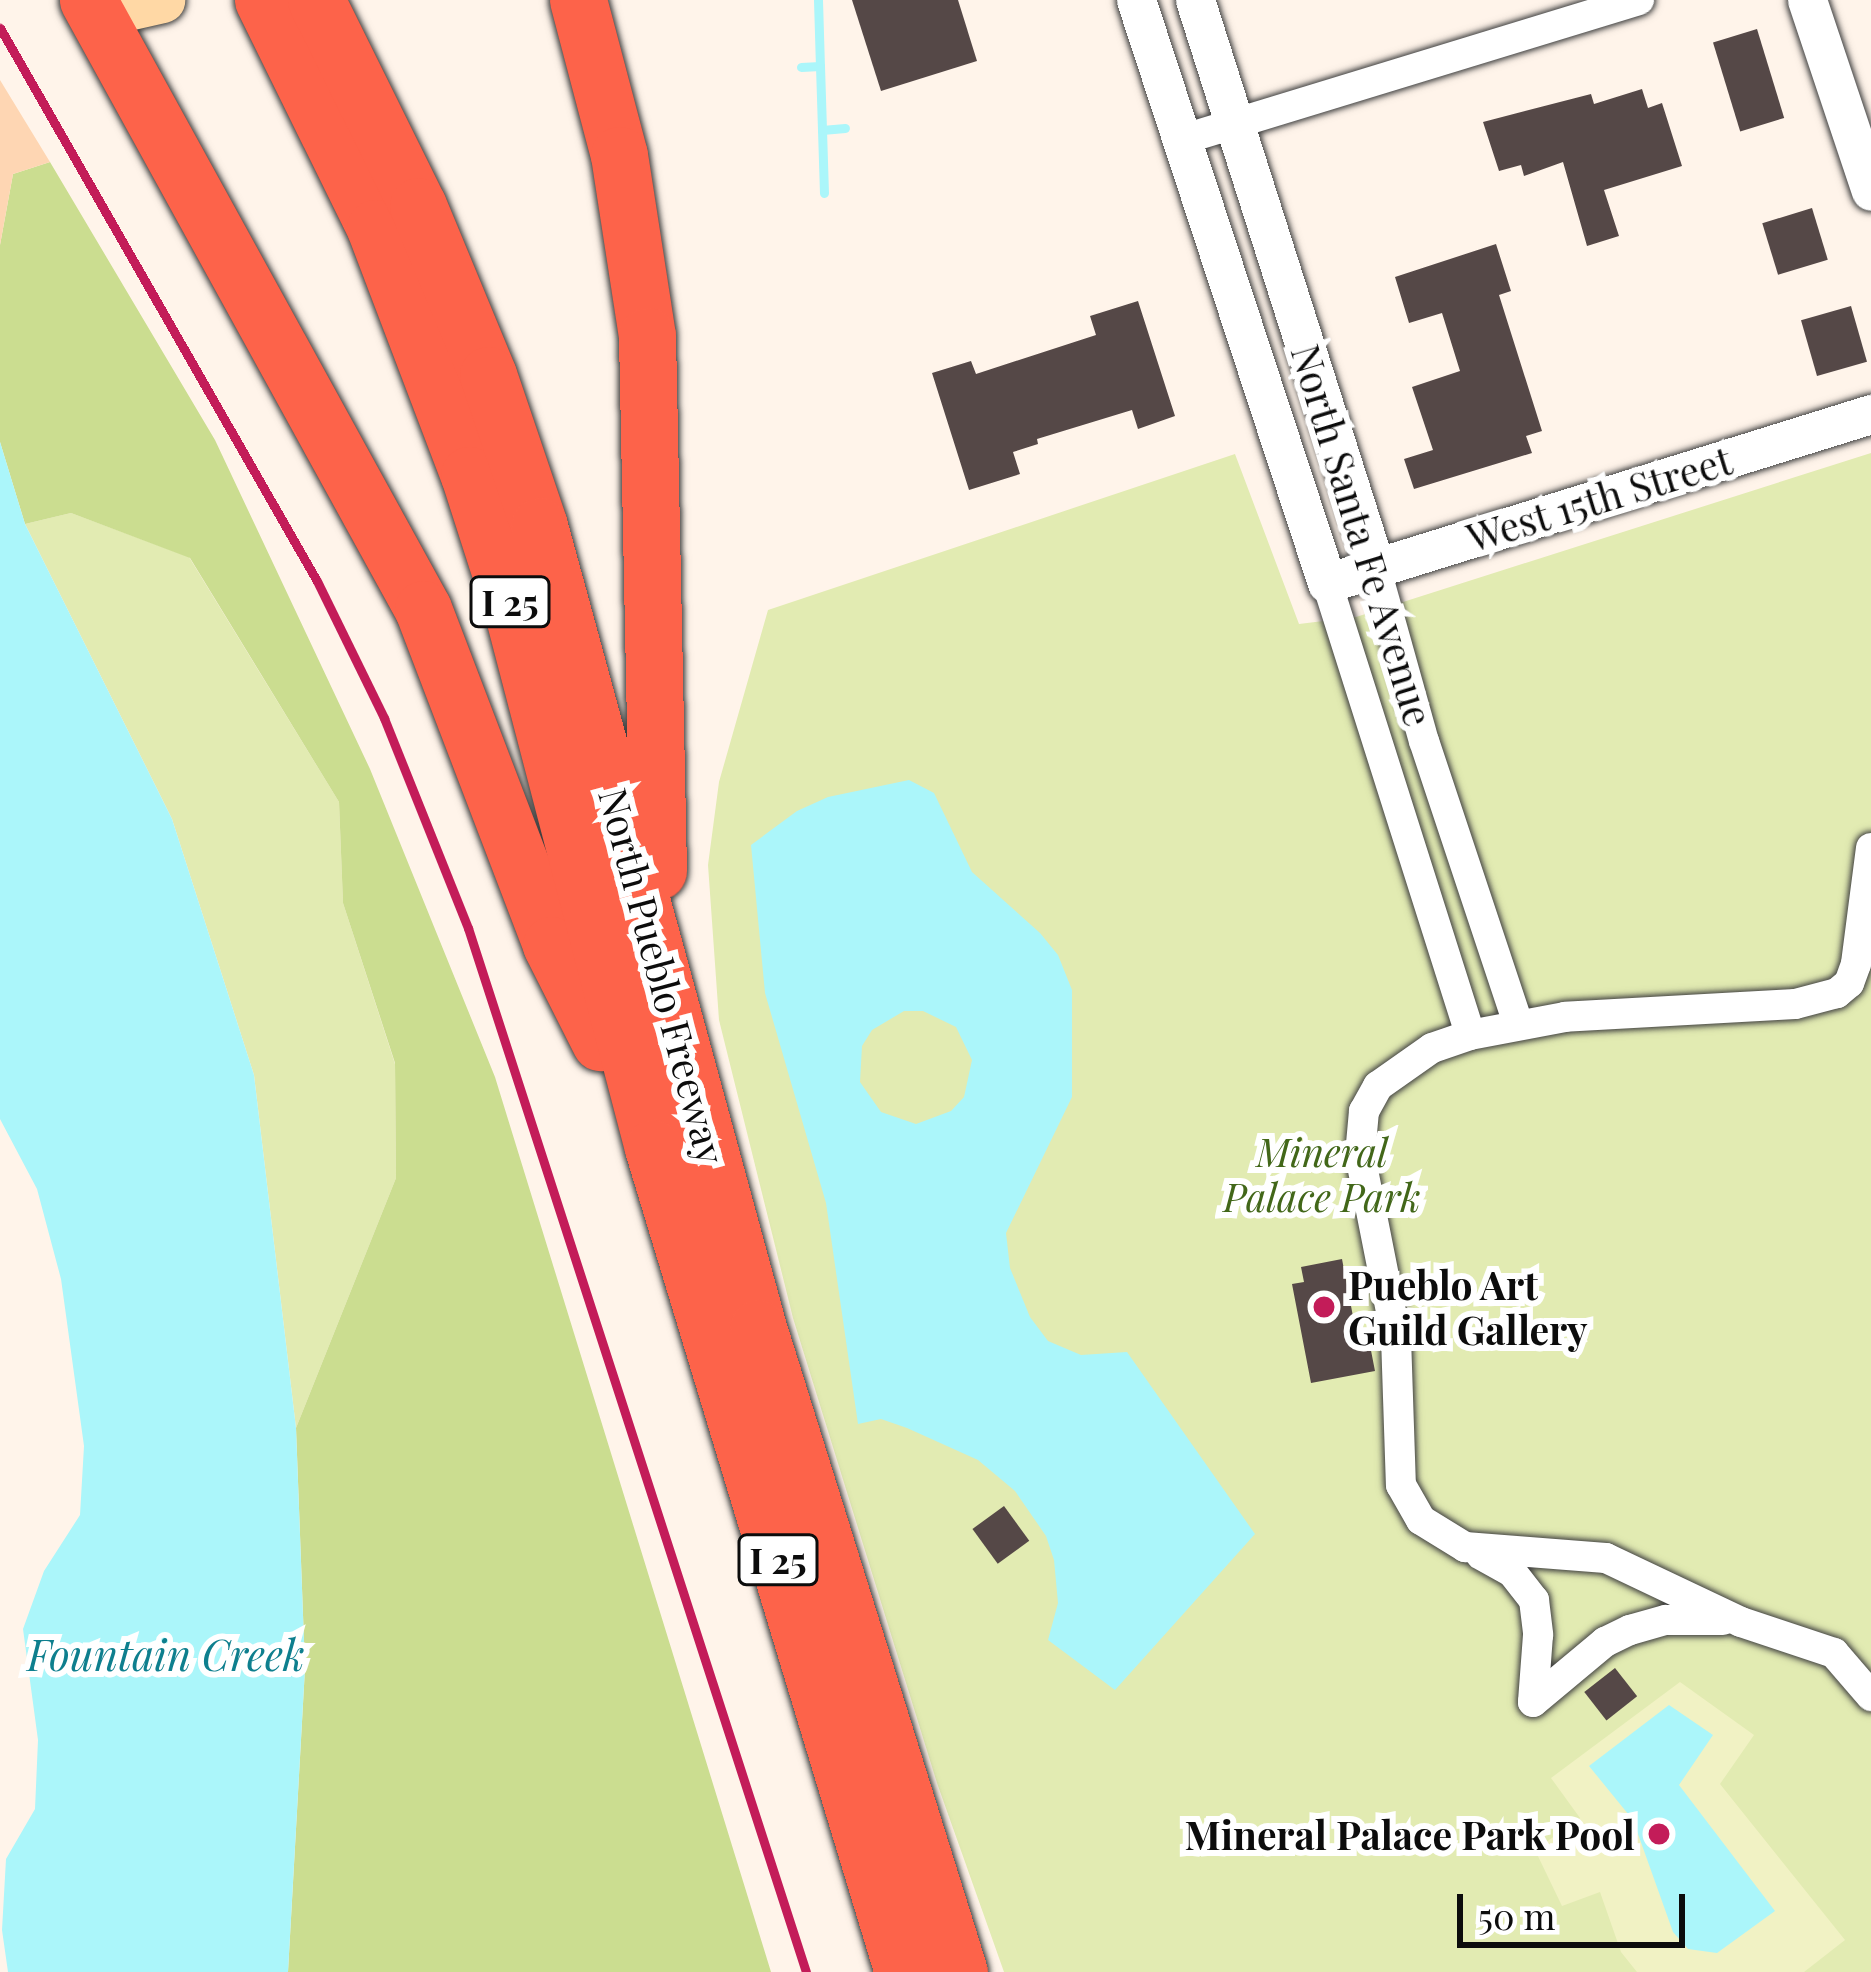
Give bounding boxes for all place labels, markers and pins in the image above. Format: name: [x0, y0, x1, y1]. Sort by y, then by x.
place label: Pueblo Art Guild Gallery: [1348, 1262, 1587, 1353]
marker: Pueblo Art Guild Gallery: [1311, 1294, 1337, 1320]
place label: Mineral Palace Park Pool: [1184, 1811, 1635, 1857]
marker: Mineral Palace Park Pool: [1646, 1821, 1672, 1847]

